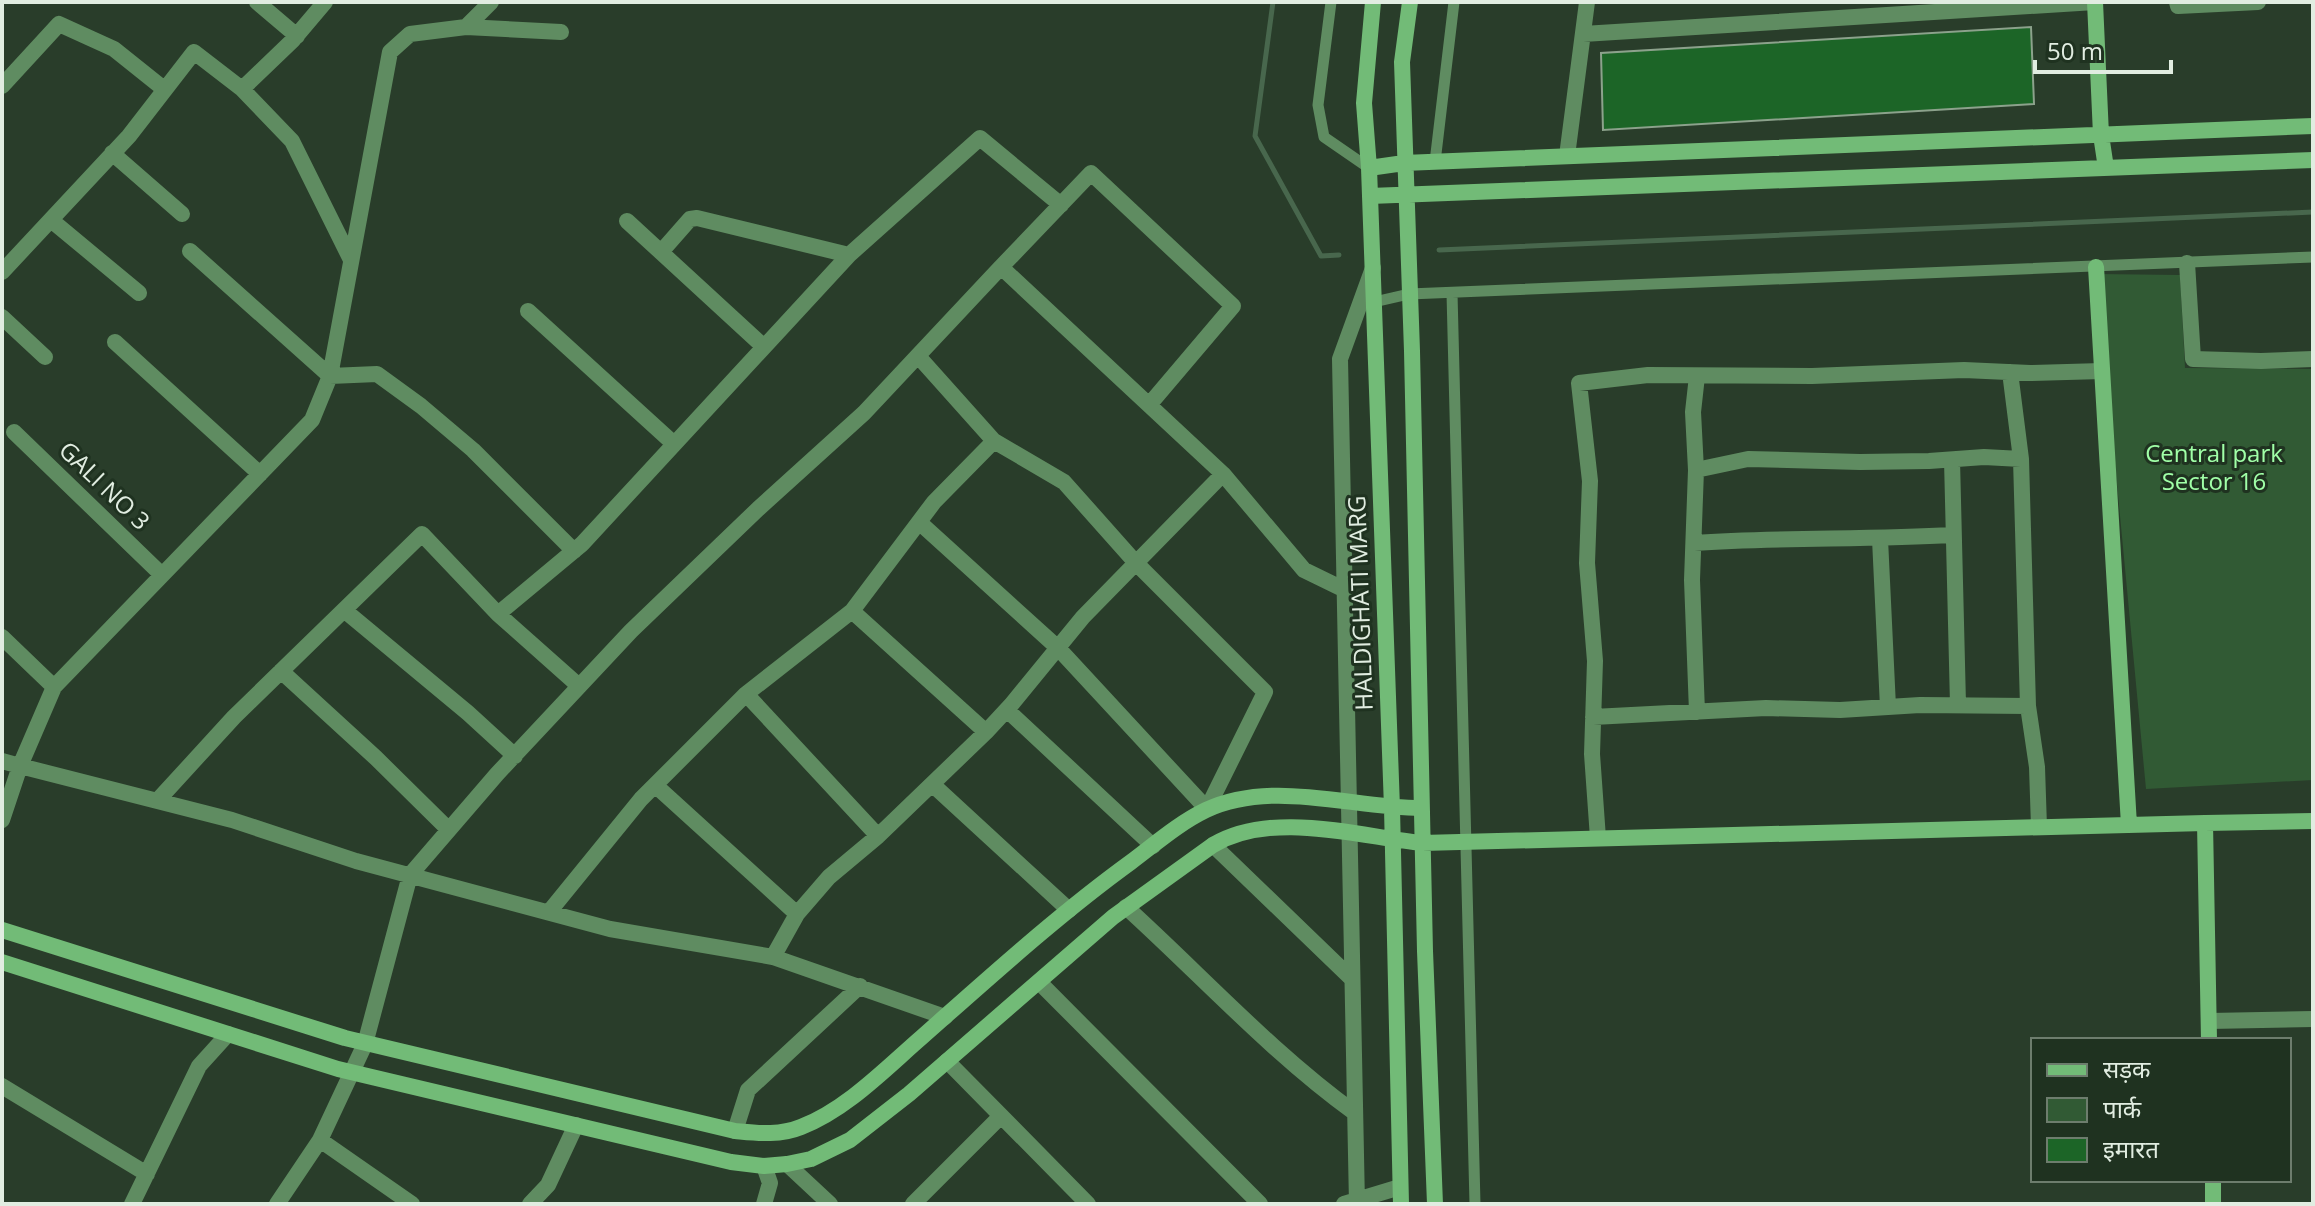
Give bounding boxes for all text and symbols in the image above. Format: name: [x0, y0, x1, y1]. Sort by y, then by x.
scale bar: [2035, 24, 2171, 74]
text: 50 m: [2047, 34, 2103, 67]
street label: GALI NO 3: [52, 433, 158, 537]
park label: Central park Sector 16: [2145, 436, 2283, 497]
street label: HALDIGHATI MARG: [1339, 495, 1380, 711]
legend: [2031, 1038, 2291, 1182]
text: सड़क: [2103, 1052, 2151, 1085]
text: पार्क: [2103, 1092, 2142, 1125]
text: इमारत: [2103, 1132, 2160, 1165]

